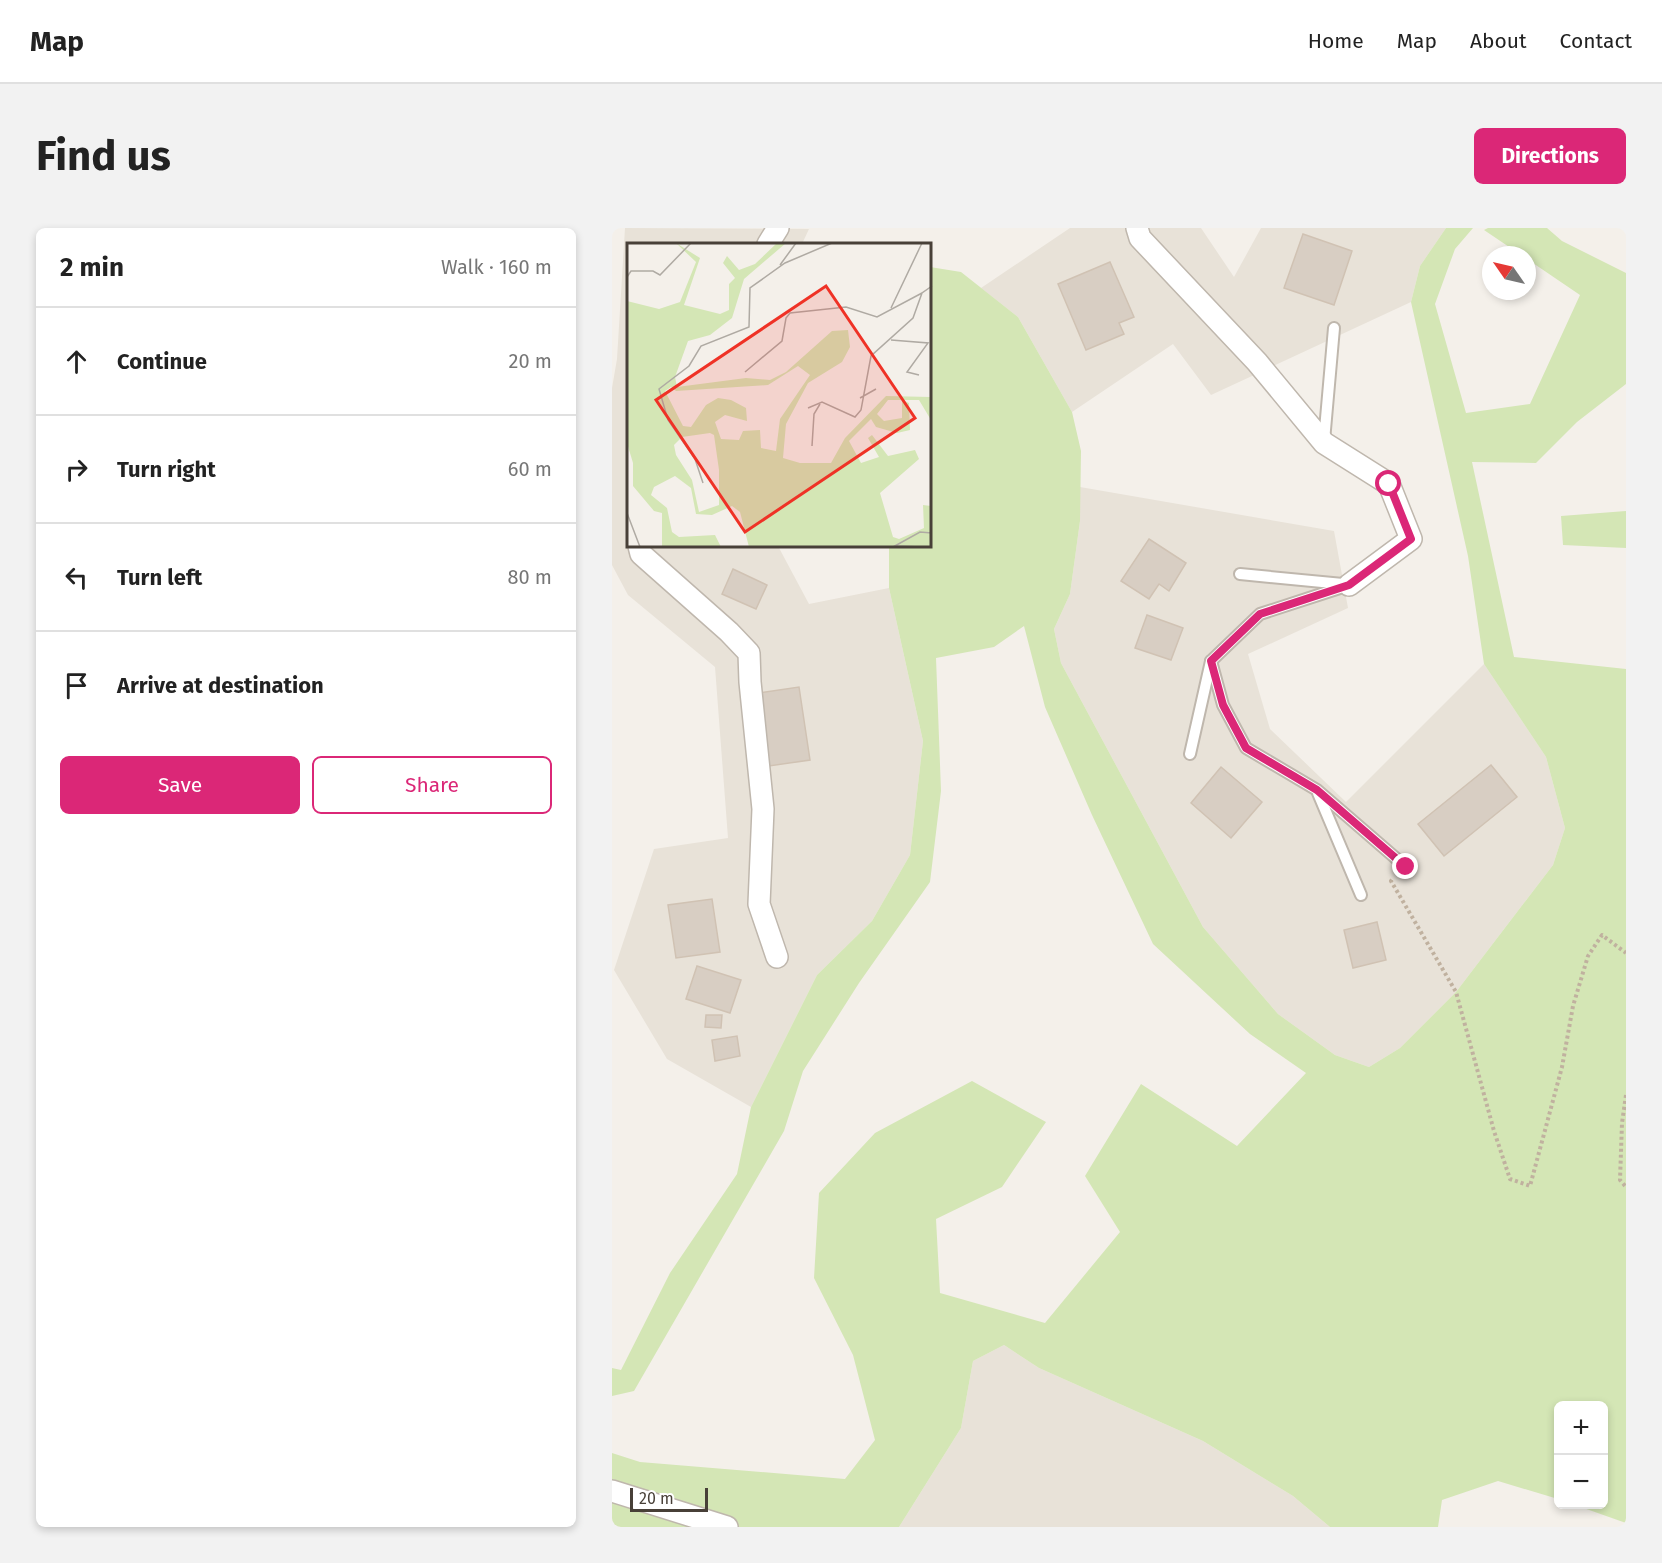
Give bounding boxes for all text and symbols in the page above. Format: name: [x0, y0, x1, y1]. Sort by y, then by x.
text: Map: [30, 25, 84, 58]
text: Home: [1308, 28, 1364, 54]
text: Map: [1397, 28, 1437, 54]
text: About: [1470, 28, 1527, 54]
text: Contact: [1560, 28, 1632, 54]
button: Directions: [1474, 128, 1626, 184]
text: Find us: [36, 131, 171, 181]
inset map: [627, 243, 932, 548]
north arrow: [1482, 246, 1536, 300]
text: 2 min: [60, 252, 124, 283]
text: Walk · 160 m: [441, 255, 552, 279]
icon: ahead: [60, 345, 93, 378]
text: Continue: [117, 348, 207, 375]
text: 20 m: [509, 349, 552, 373]
icon: right: [60, 453, 93, 486]
text: Turn right: [117, 456, 216, 483]
text: 60 m: [508, 457, 552, 481]
route start: [1375, 470, 1401, 496]
icon: left: [60, 561, 93, 594]
text: Turn left: [117, 564, 202, 591]
text: 80 m: [507, 565, 552, 589]
icon: arrive: [60, 669, 93, 702]
text: Arrive at destination: [117, 672, 324, 699]
button: Save: [60, 756, 300, 814]
button: Share: [312, 756, 552, 814]
route end: [1392, 853, 1418, 879]
map controls: [1554, 1401, 1608, 1509]
button: +: [1554, 1401, 1608, 1455]
button: −: [1554, 1455, 1608, 1509]
scale bar: [630, 1485, 708, 1512]
text: 20 m: [639, 1489, 674, 1508]

